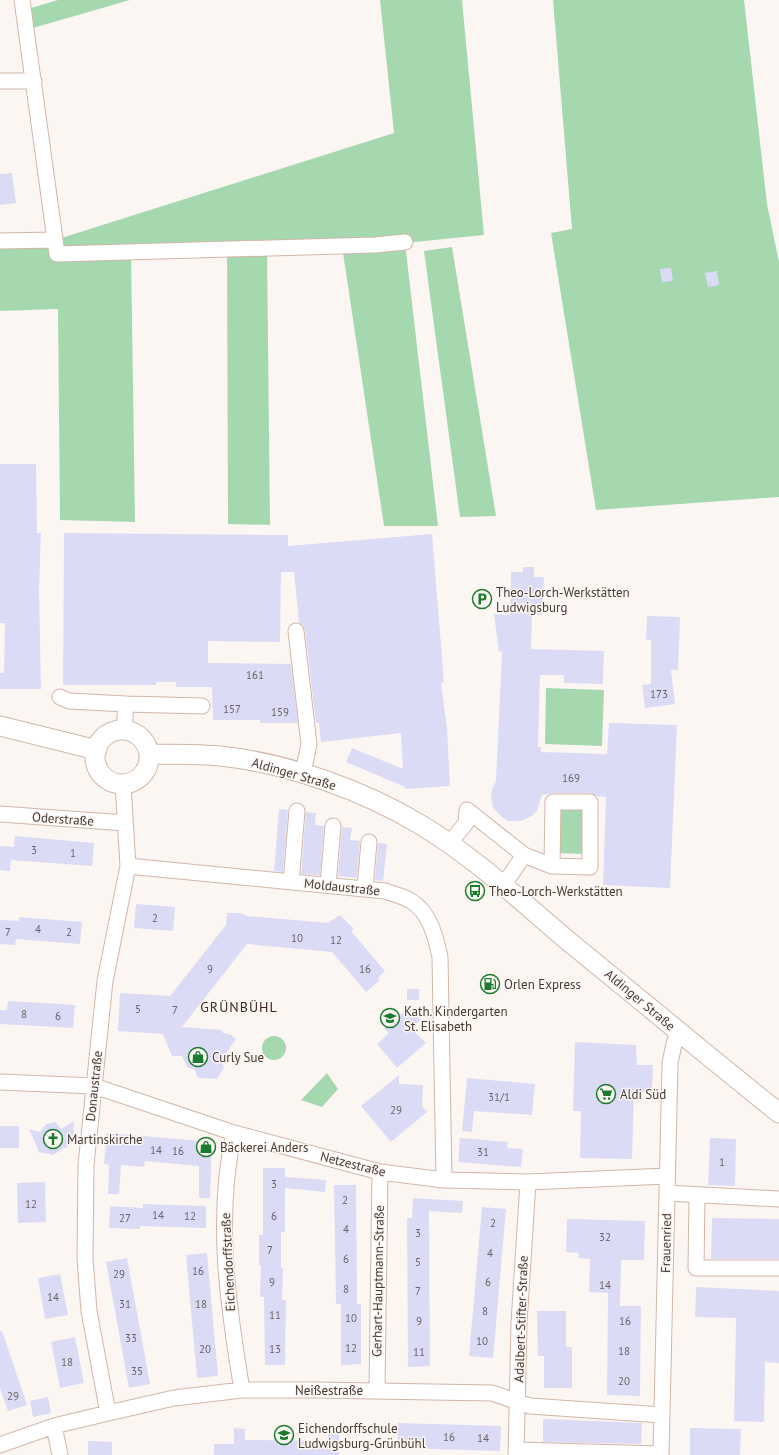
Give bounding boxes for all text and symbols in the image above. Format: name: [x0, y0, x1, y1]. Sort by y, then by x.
place label: Theo-Lorch-Werkstätten Ludwigsburg: [496, 584, 630, 616]
parking icon: Theo-Lorch-Werkstätten Ludwigsburg: [471, 588, 493, 610]
house number: 161: [246, 668, 264, 682]
house number: 173: [650, 687, 668, 701]
house number: 157: [223, 702, 241, 716]
house number: 159: [271, 705, 289, 719]
street label: Aldinger Straße: [250, 754, 338, 794]
house number: 169: [562, 771, 580, 785]
street label: Oderstraße: [31, 808, 95, 830]
house number: 3: [31, 843, 37, 857]
house number: 1: [70, 846, 76, 860]
street label: Moldaustraße: [303, 875, 381, 899]
bus stop icon: Theo-Lorch-Werkstätten: [464, 880, 486, 902]
place label: Theo-Lorch-Werkstätten: [489, 883, 623, 900]
house number: 2: [152, 911, 158, 925]
house number: 4: [35, 922, 41, 936]
house number: 7: [5, 925, 11, 939]
house number: 2: [66, 925, 72, 939]
house number: 10: [291, 931, 303, 945]
house number: 12: [330, 933, 342, 947]
house number: 9: [207, 962, 213, 976]
house number: 16: [359, 962, 371, 976]
street label: Aldinger Straße: [601, 966, 679, 1034]
fuel station icon: Orlen Express: [479, 973, 501, 995]
place label: Orlen Express: [504, 976, 581, 993]
district label: GRÜNBÜHL: [200, 998, 278, 1016]
house number: 5: [135, 1002, 141, 1016]
house number: 7: [172, 1003, 178, 1017]
place label: Kath. Kindergarten St. Elisabeth: [404, 1003, 508, 1035]
house number: 8: [21, 1007, 27, 1021]
school or university icon: Kath. Kindergarten St. Elisabeth: [379, 1007, 401, 1029]
house number: 6: [55, 1009, 61, 1023]
shop icon: Curly Sue: [187, 1046, 209, 1068]
place label: Curly Sue: [212, 1049, 264, 1066]
street label: Donaustraße: [82, 1050, 106, 1122]
supermarket icon: Aldi Süd: [595, 1083, 617, 1105]
place label: Aldi Süd: [620, 1086, 666, 1103]
house number: 31/1: [488, 1090, 510, 1104]
house number: 29: [390, 1103, 402, 1117]
church icon: Martinskirche: [42, 1128, 64, 1150]
place label: Martinskirche: [67, 1131, 143, 1148]
shop icon: Bäckerei Anders: [195, 1136, 217, 1158]
place label: Bäckerei Anders: [220, 1139, 308, 1156]
house number: 14: [150, 1143, 162, 1157]
house number: 16: [172, 1144, 184, 1158]
house number: 31: [477, 1145, 489, 1159]
street label: Netzestraße: [318, 1148, 388, 1180]
house number: 1: [719, 1155, 725, 1169]
house number: 3: [271, 1177, 277, 1191]
house number: 2: [342, 1193, 348, 1207]
house number: 12: [25, 1197, 37, 1211]
street label: Gerhart-Hauptmann-Straße: [368, 1205, 388, 1357]
house number: 14: [152, 1208, 164, 1222]
house number: 12: [184, 1209, 196, 1223]
house number: 6: [271, 1209, 277, 1223]
house number: 27: [119, 1211, 131, 1225]
street label: Eichendorffstraße: [217, 1212, 239, 1312]
street label: Frauenried: [657, 1213, 675, 1273]
house number: 2: [490, 1216, 496, 1230]
house number: 4: [343, 1222, 349, 1236]
house number: 3: [415, 1226, 421, 1240]
house number: 32: [599, 1230, 611, 1244]
house number: 7: [267, 1243, 273, 1257]
house number: 4: [487, 1246, 493, 1260]
house number: 6: [343, 1252, 349, 1266]
house number: 5: [415, 1255, 421, 1269]
street label: Adalbert-Stifter-Straße: [510, 1255, 532, 1383]
house number: 16: [192, 1264, 204, 1278]
house number: 29: [113, 1267, 125, 1281]
house number: 9: [269, 1275, 275, 1289]
house number: 6: [485, 1275, 491, 1289]
house number: 14: [599, 1278, 611, 1292]
house number: 8: [343, 1282, 349, 1296]
house number: 7: [415, 1284, 421, 1298]
house number: 14: [47, 1290, 59, 1304]
house number: 31: [119, 1297, 131, 1311]
house number: 18: [195, 1297, 207, 1311]
house number: 8: [482, 1304, 488, 1318]
house number: 11: [269, 1308, 281, 1322]
house number: 10: [345, 1311, 357, 1325]
house number: 9: [416, 1314, 422, 1328]
house number: 16: [619, 1314, 631, 1328]
house number: 33: [125, 1331, 137, 1345]
house number: 10: [476, 1334, 488, 1348]
house number: 12: [345, 1341, 357, 1355]
house number: 20: [199, 1342, 211, 1356]
house number: 13: [269, 1342, 281, 1356]
house number: 18: [618, 1344, 630, 1358]
house number: 11: [413, 1345, 425, 1359]
house number: 18: [61, 1355, 73, 1369]
house number: 35: [131, 1364, 143, 1378]
house number: 20: [618, 1374, 630, 1388]
street label: Neißestraße: [295, 1382, 363, 1399]
house number: 29: [7, 1389, 19, 1403]
place label: Eichendorffschule Ludwigsburg-Grünbühl: [298, 1420, 426, 1452]
school or university icon: Eichendorffschule Ludwigsburg-Grünbühl: [273, 1424, 295, 1446]
house number: 16: [443, 1430, 455, 1444]
house number: 14: [477, 1431, 489, 1445]

